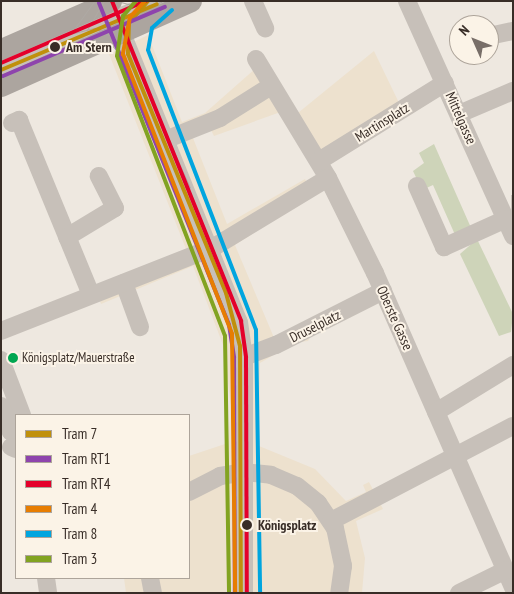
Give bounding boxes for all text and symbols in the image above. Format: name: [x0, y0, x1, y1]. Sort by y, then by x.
north arrow: [449, 15, 499, 65]
text: N: [455, 21, 473, 39]
place label: Am Stern: [66, 39, 112, 55]
marker: Am Stern: [48, 40, 62, 54]
street label: Mittelgasse: [442, 89, 480, 147]
street label: Martinsplatz: [352, 99, 412, 145]
street label: Oberste Gasse: [373, 283, 417, 353]
street label: Druselplatz: [287, 306, 343, 346]
place label: Königsplatz/Mauerstraße: [22, 350, 135, 366]
marker: Königsplatz/Mauerstraße: [8, 353, 18, 363]
legend: [15, 414, 190, 579]
text: Tram 7: [62, 424, 97, 443]
text: Tram RT1: [62, 449, 110, 468]
text: Tram RT4: [62, 474, 110, 493]
text: Tram 4: [62, 499, 97, 518]
place label: Königsplatz: [258, 517, 316, 533]
marker: Königsplatz: [240, 518, 254, 532]
text: Tram 8: [62, 524, 97, 543]
text: Tram 3: [62, 549, 97, 568]

